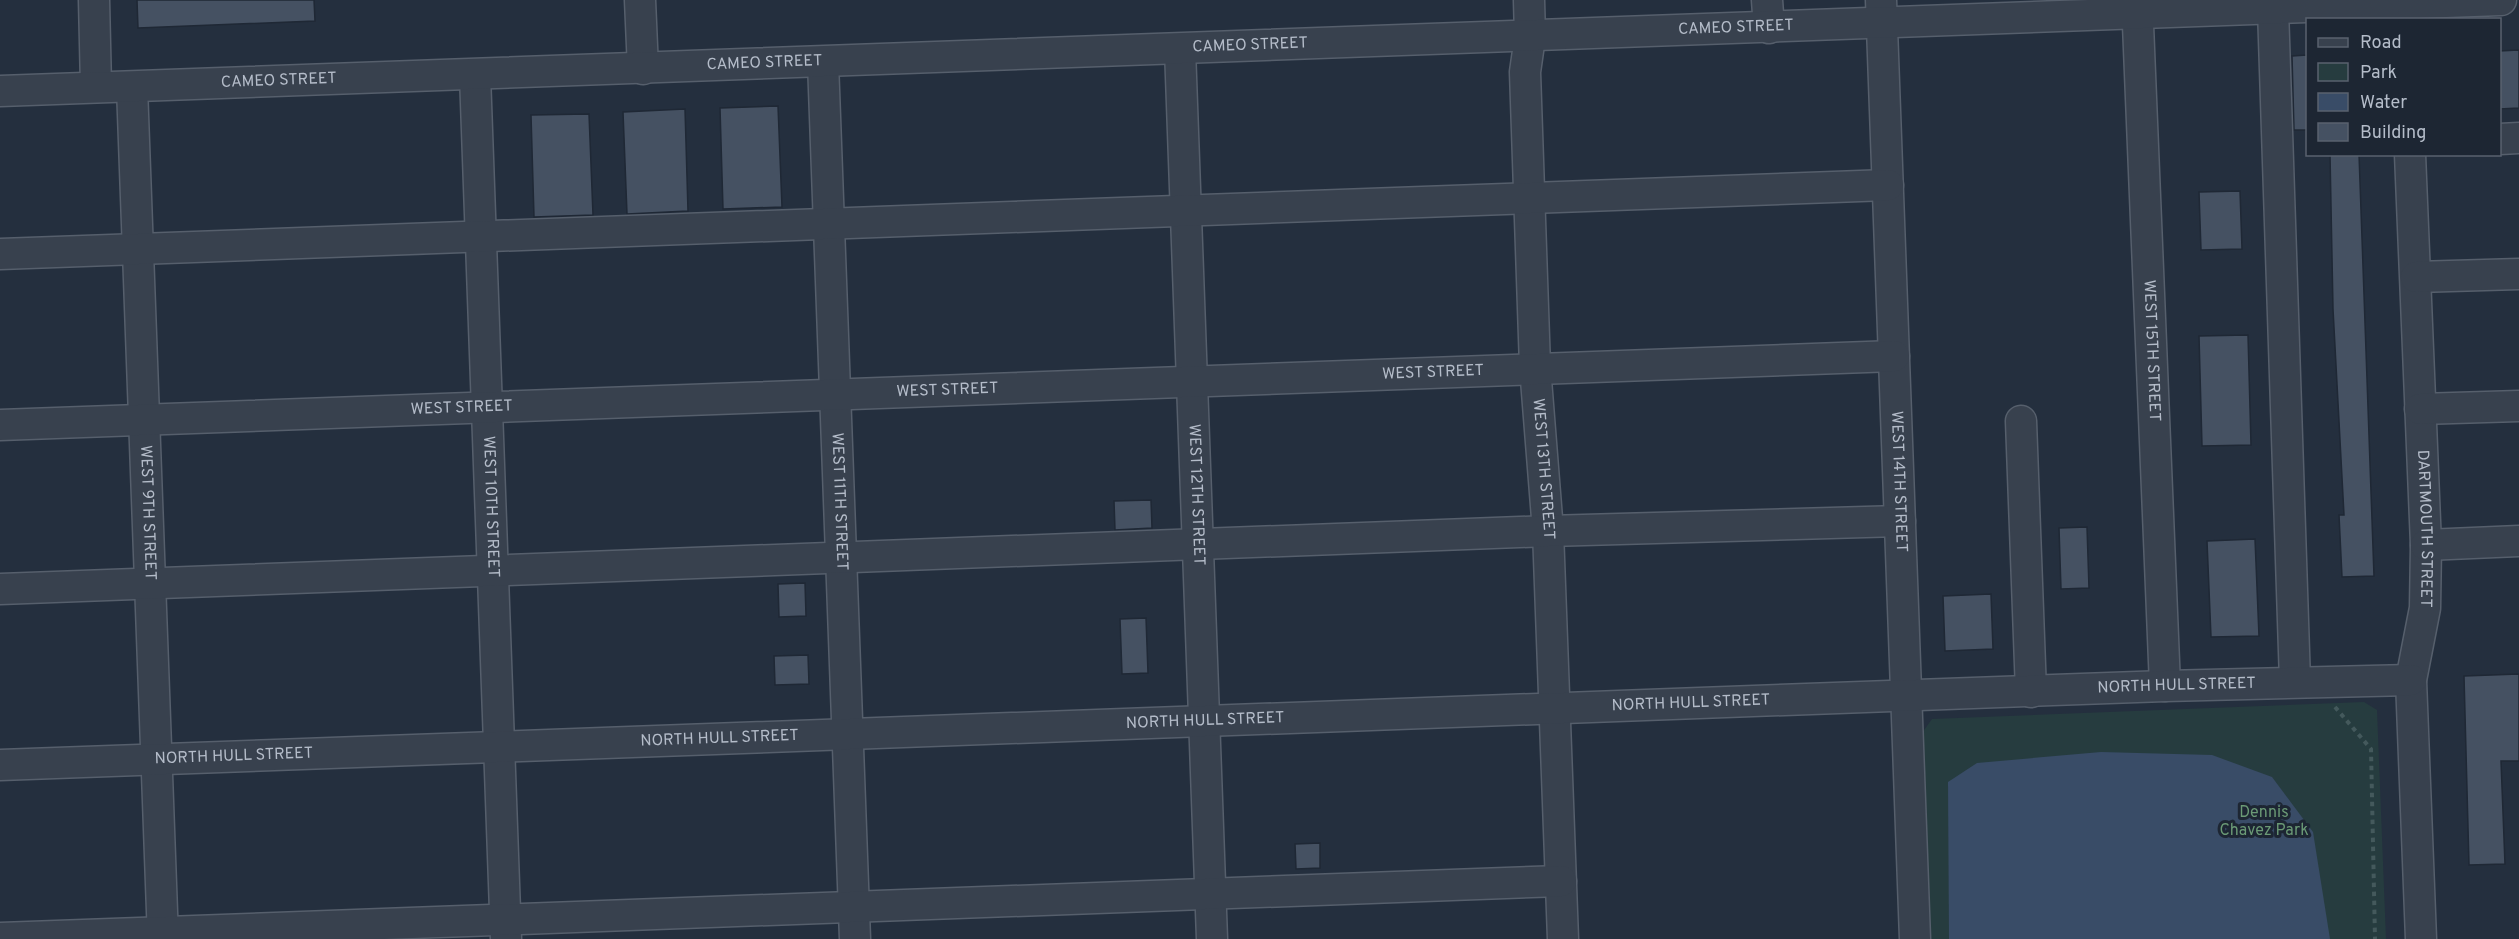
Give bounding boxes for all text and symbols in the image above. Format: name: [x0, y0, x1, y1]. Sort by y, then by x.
street label: CAMEO STREET: [1678, 16, 1794, 40]
legend: [2306, 18, 2501, 156]
text: Road: [2360, 32, 2402, 55]
street label: CAMEO STREET: [1192, 33, 1308, 58]
street label: CAMEO STREET: [706, 51, 823, 75]
text: Park: [2360, 62, 2397, 85]
street label: CAMEO STREET: [221, 69, 337, 93]
text: Water: [2360, 92, 2407, 115]
text: Building: [2360, 122, 2426, 145]
street label: WEST 15TH STREET: [2138, 279, 2164, 422]
street label: WEST STREET: [1382, 361, 1484, 385]
street label: WEST STREET: [896, 379, 999, 402]
street label: WEST STREET: [410, 396, 513, 420]
street label: WEST 13TH STREET: [1528, 398, 1558, 540]
street label: WEST 14TH STREET: [1886, 411, 1911, 553]
street label: WEST 12TH STREET: [1183, 423, 1209, 566]
street label: WEST 11TH STREET: [827, 432, 852, 571]
street label: WEST 10TH STREET: [478, 435, 503, 578]
street label: WEST 9TH STREET: [135, 445, 160, 581]
street label: DARTMOUTH STREET: [2412, 449, 2436, 608]
street label: NORTH HULL STREET: [2097, 674, 2256, 698]
street label: NORTH HULL STREET: [1611, 690, 1770, 716]
street label: NORTH HULL STREET: [1126, 708, 1285, 734]
street label: NORTH HULL STREET: [640, 726, 799, 752]
street label: NORTH HULL STREET: [154, 744, 313, 769]
park label: Dennis Chavez Park: [2219, 803, 2309, 841]

